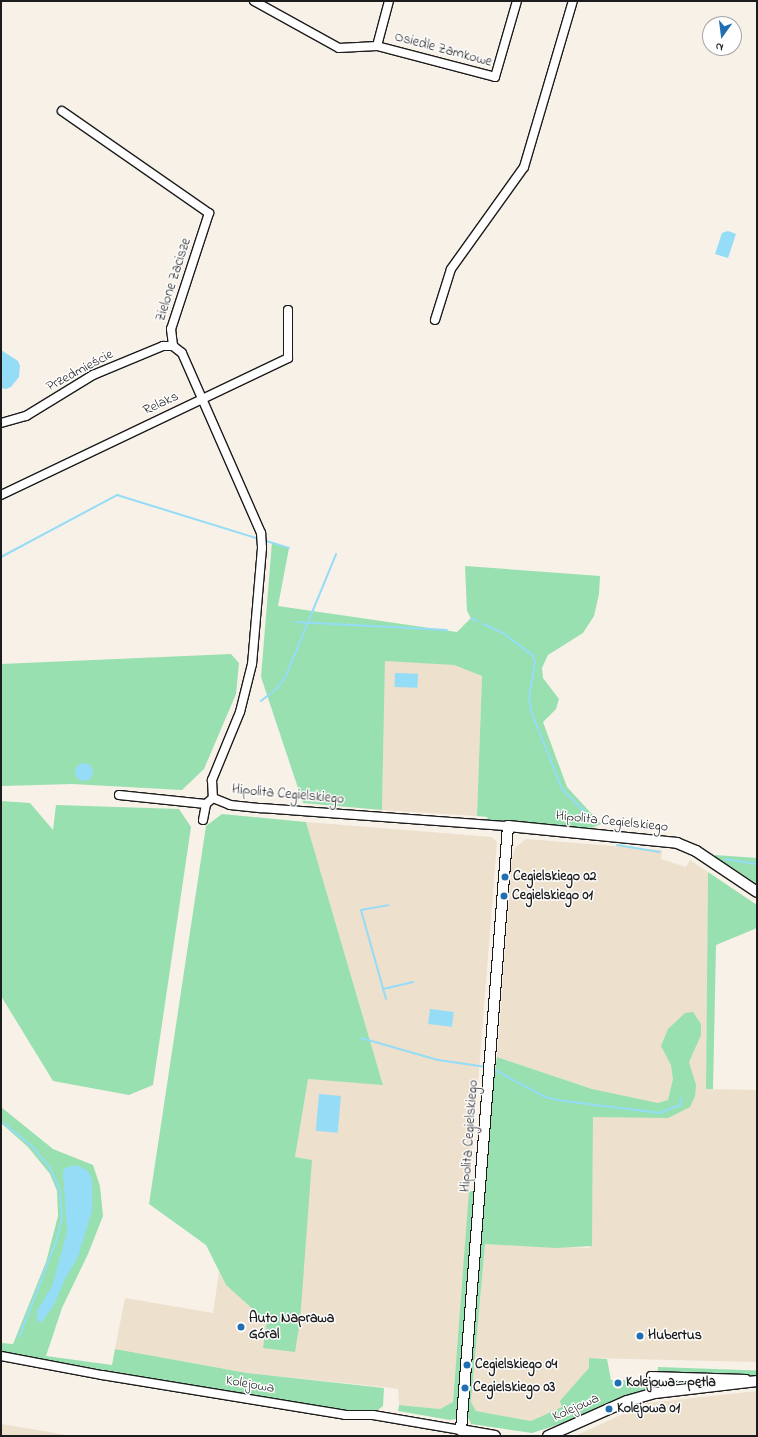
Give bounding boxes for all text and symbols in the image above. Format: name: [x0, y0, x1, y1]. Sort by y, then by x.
north arrow: [702, 16, 742, 56]
street label: Osiedle Zamkowe: [392, 29, 494, 71]
text: N: [714, 38, 725, 55]
street label: Zielone Zacisze: [153, 236, 195, 324]
street label: Przedmieście: [44, 346, 116, 396]
street label: Relaks: [141, 389, 181, 419]
street label: Hipolita Cegielskiego: [231, 782, 345, 808]
street label: Hipolita Cegielskiego: [555, 808, 669, 836]
place label: Cegielskiego 02: [513, 869, 597, 885]
marker: Cegielskiego 02: [500, 872, 510, 882]
place label: Cegielskiego 01: [512, 888, 593, 904]
marker: Cegielskiego 01: [499, 891, 509, 901]
street label: Hipolita Cegielskiego: [458, 1079, 482, 1193]
place label: Auto Naprawa Góral: [249, 1311, 334, 1344]
marker: Auto Naprawa Góral: [236, 1322, 246, 1332]
place label: Hubertus: [648, 1328, 702, 1344]
marker: Hubertus: [635, 1331, 645, 1341]
place label: Cegielskiego 04: [475, 1357, 557, 1373]
marker: Cegielskiego 04: [462, 1360, 472, 1370]
street label: Kolejowa: [224, 1372, 276, 1398]
place label: Kolejowa - pętla: [626, 1375, 716, 1391]
marker: Kolejowa - pętla: [613, 1378, 623, 1388]
place label: Cegielskiego 03: [473, 1380, 555, 1396]
marker: Cegielskiego 03: [460, 1383, 470, 1393]
street label: Kolejowa: [550, 1390, 602, 1426]
place label: Kolejowa 01: [617, 1401, 680, 1417]
marker: Kolejowa 01: [604, 1404, 614, 1414]

